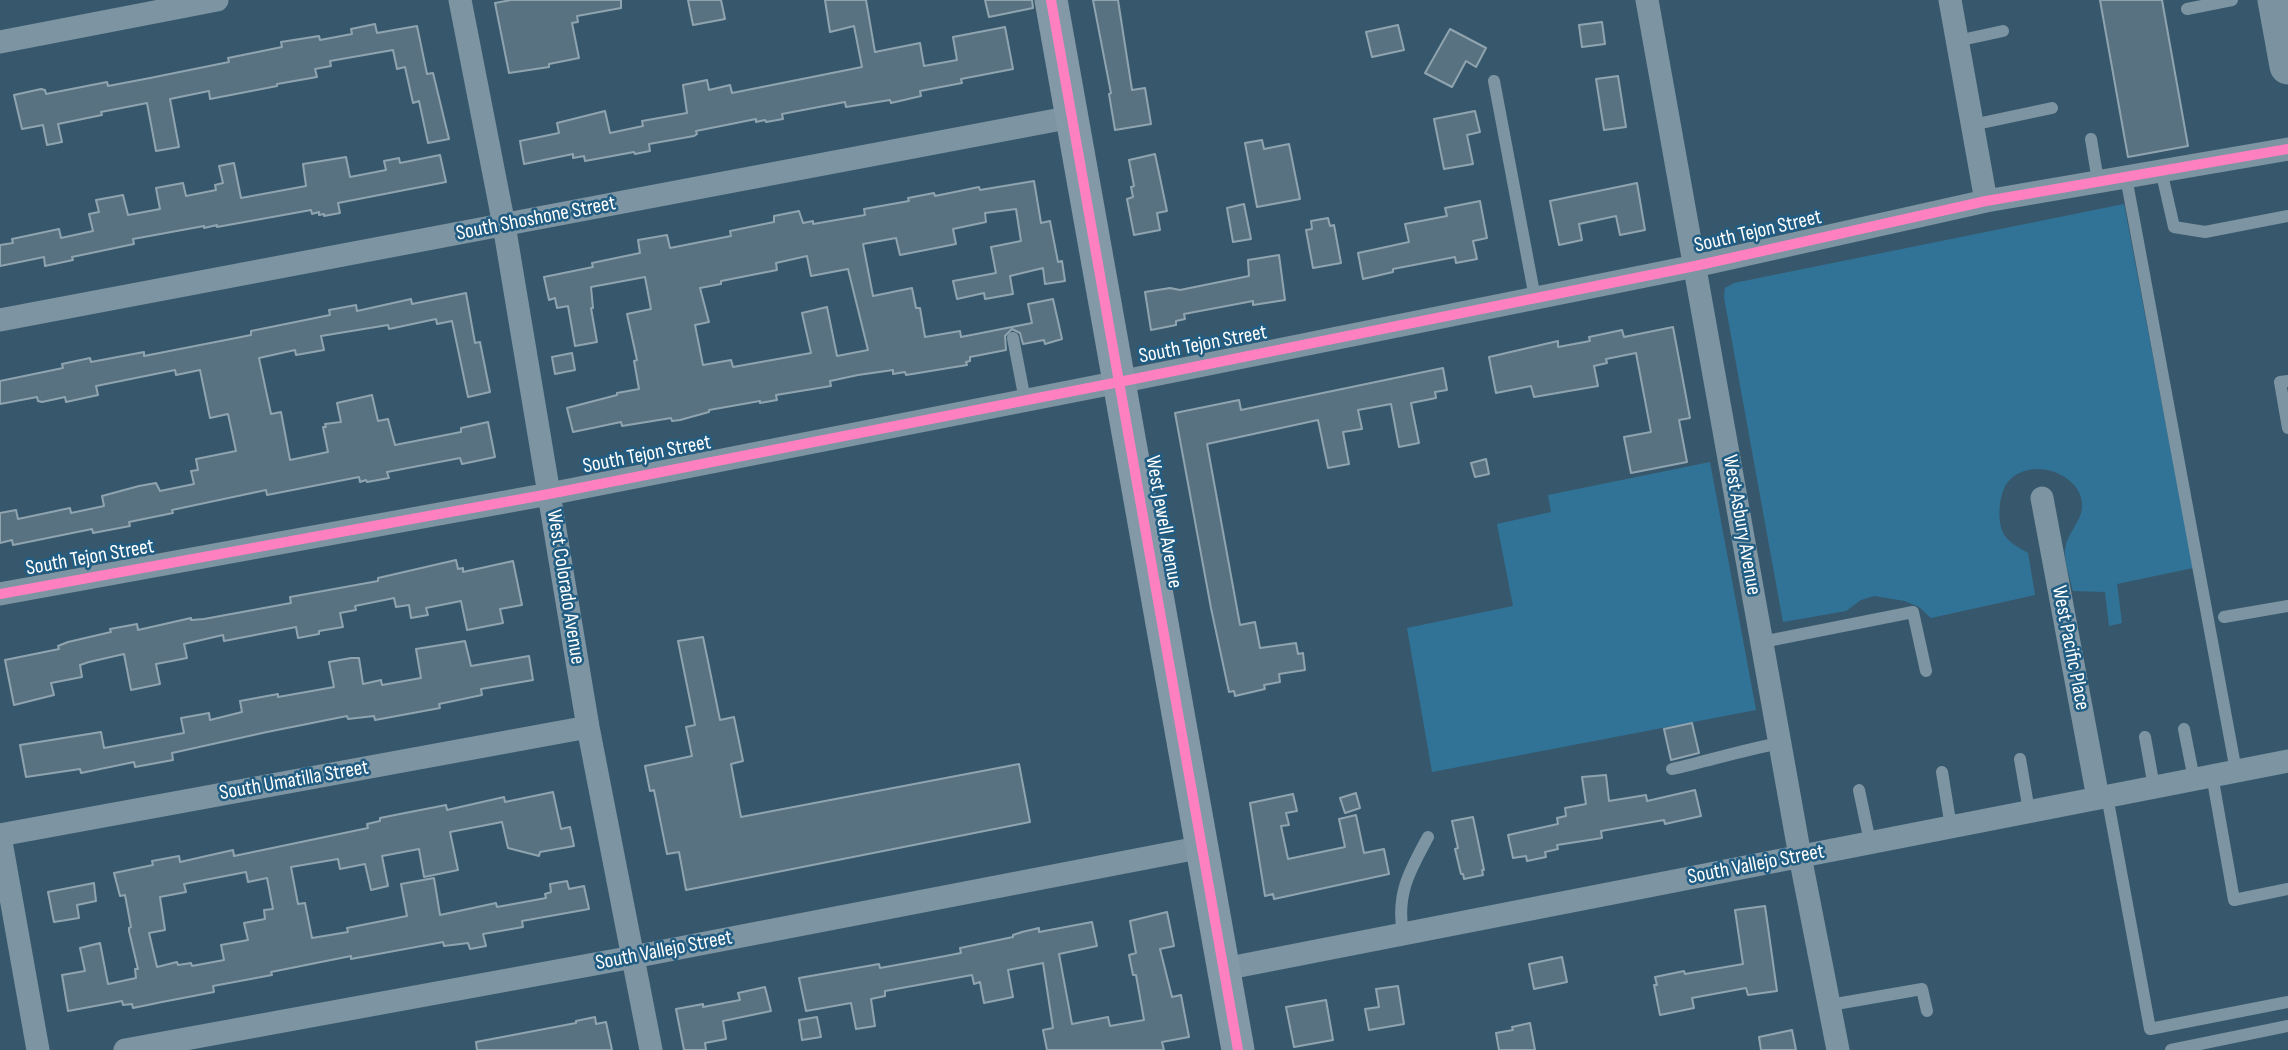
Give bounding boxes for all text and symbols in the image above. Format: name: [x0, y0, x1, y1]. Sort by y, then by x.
street label: South Shoshone Street: [454, 191, 618, 247]
street label: South Tejon Street: [1692, 205, 1824, 259]
street label: South Tejon Street: [1137, 320, 1269, 370]
street label: South Tejon Street: [581, 430, 713, 480]
street label: West Asbury Avenue: [1716, 453, 1766, 597]
street label: West Jewell Avenue: [1139, 454, 1187, 590]
street label: West Colorado Avenue: [540, 508, 590, 666]
street label: South Tejon Street: [24, 534, 156, 582]
street label: West Pacific Place: [2046, 583, 2094, 713]
street label: South Umatilla Street: [217, 755, 371, 807]
street label: South Vallejo Street: [1686, 839, 1826, 891]
street label: South Vallejo Street: [594, 925, 734, 977]

